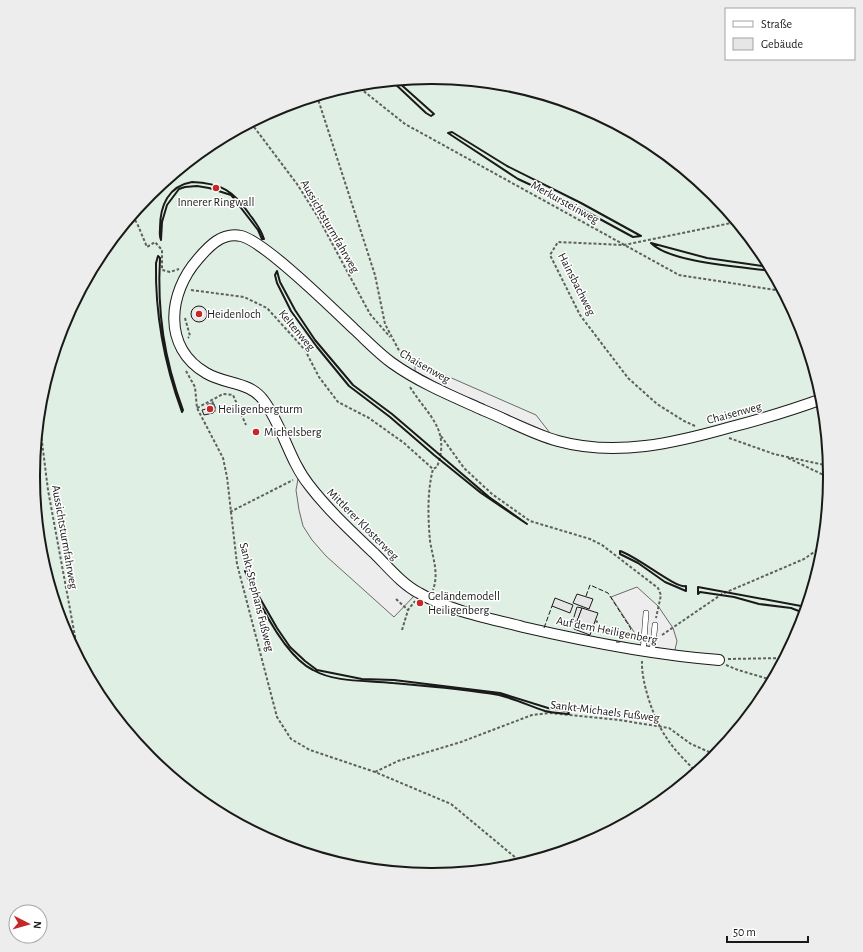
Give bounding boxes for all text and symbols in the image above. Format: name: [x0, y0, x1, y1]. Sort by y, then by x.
legend: [725, 8, 855, 60]
text: Straße: [761, 18, 792, 30]
text: Gebäude: [761, 38, 803, 50]
street label: Aussichtsturmfahrweg: [298, 177, 362, 275]
street label: Merkursteinweg: [529, 178, 601, 226]
marker: Innerer Ringwall: [211, 183, 221, 193]
place label: Innerer Ringwall: [177, 196, 255, 208]
street label: Hainsbachweg: [556, 251, 598, 317]
street label: Keltenweg: [277, 307, 317, 353]
place label: Heidenloch: [207, 308, 261, 320]
marker: Heidenloch: [194, 309, 204, 319]
street label: Chaisenweg: [398, 347, 452, 385]
street label: Chaisenweg: [705, 400, 763, 426]
place label: Heiligenbergturm: [218, 403, 303, 415]
marker: Heiligenbergturm: [205, 404, 215, 414]
place label: Michelsberg: [264, 426, 322, 438]
marker: Michelsberg: [251, 427, 261, 437]
street label: Aussichtsturmfahrweg: [50, 484, 80, 590]
street label: Mittlerer Klosterweg: [325, 486, 401, 562]
street label: Sankt-Stephans Fußweg: [238, 541, 276, 653]
place label: Geländemodell Heiligenberg: [428, 590, 500, 616]
marker: Geländemodell Heiligenberg: [415, 598, 425, 608]
street label: Auf dem Heiligenberg: [555, 614, 659, 646]
street label: Sankt-Michaels Fußweg: [550, 698, 660, 724]
north arrow: [8, 904, 48, 944]
scale bar: [727, 918, 808, 944]
text: N: [32, 921, 43, 929]
text: 50 m: [733, 926, 756, 938]

